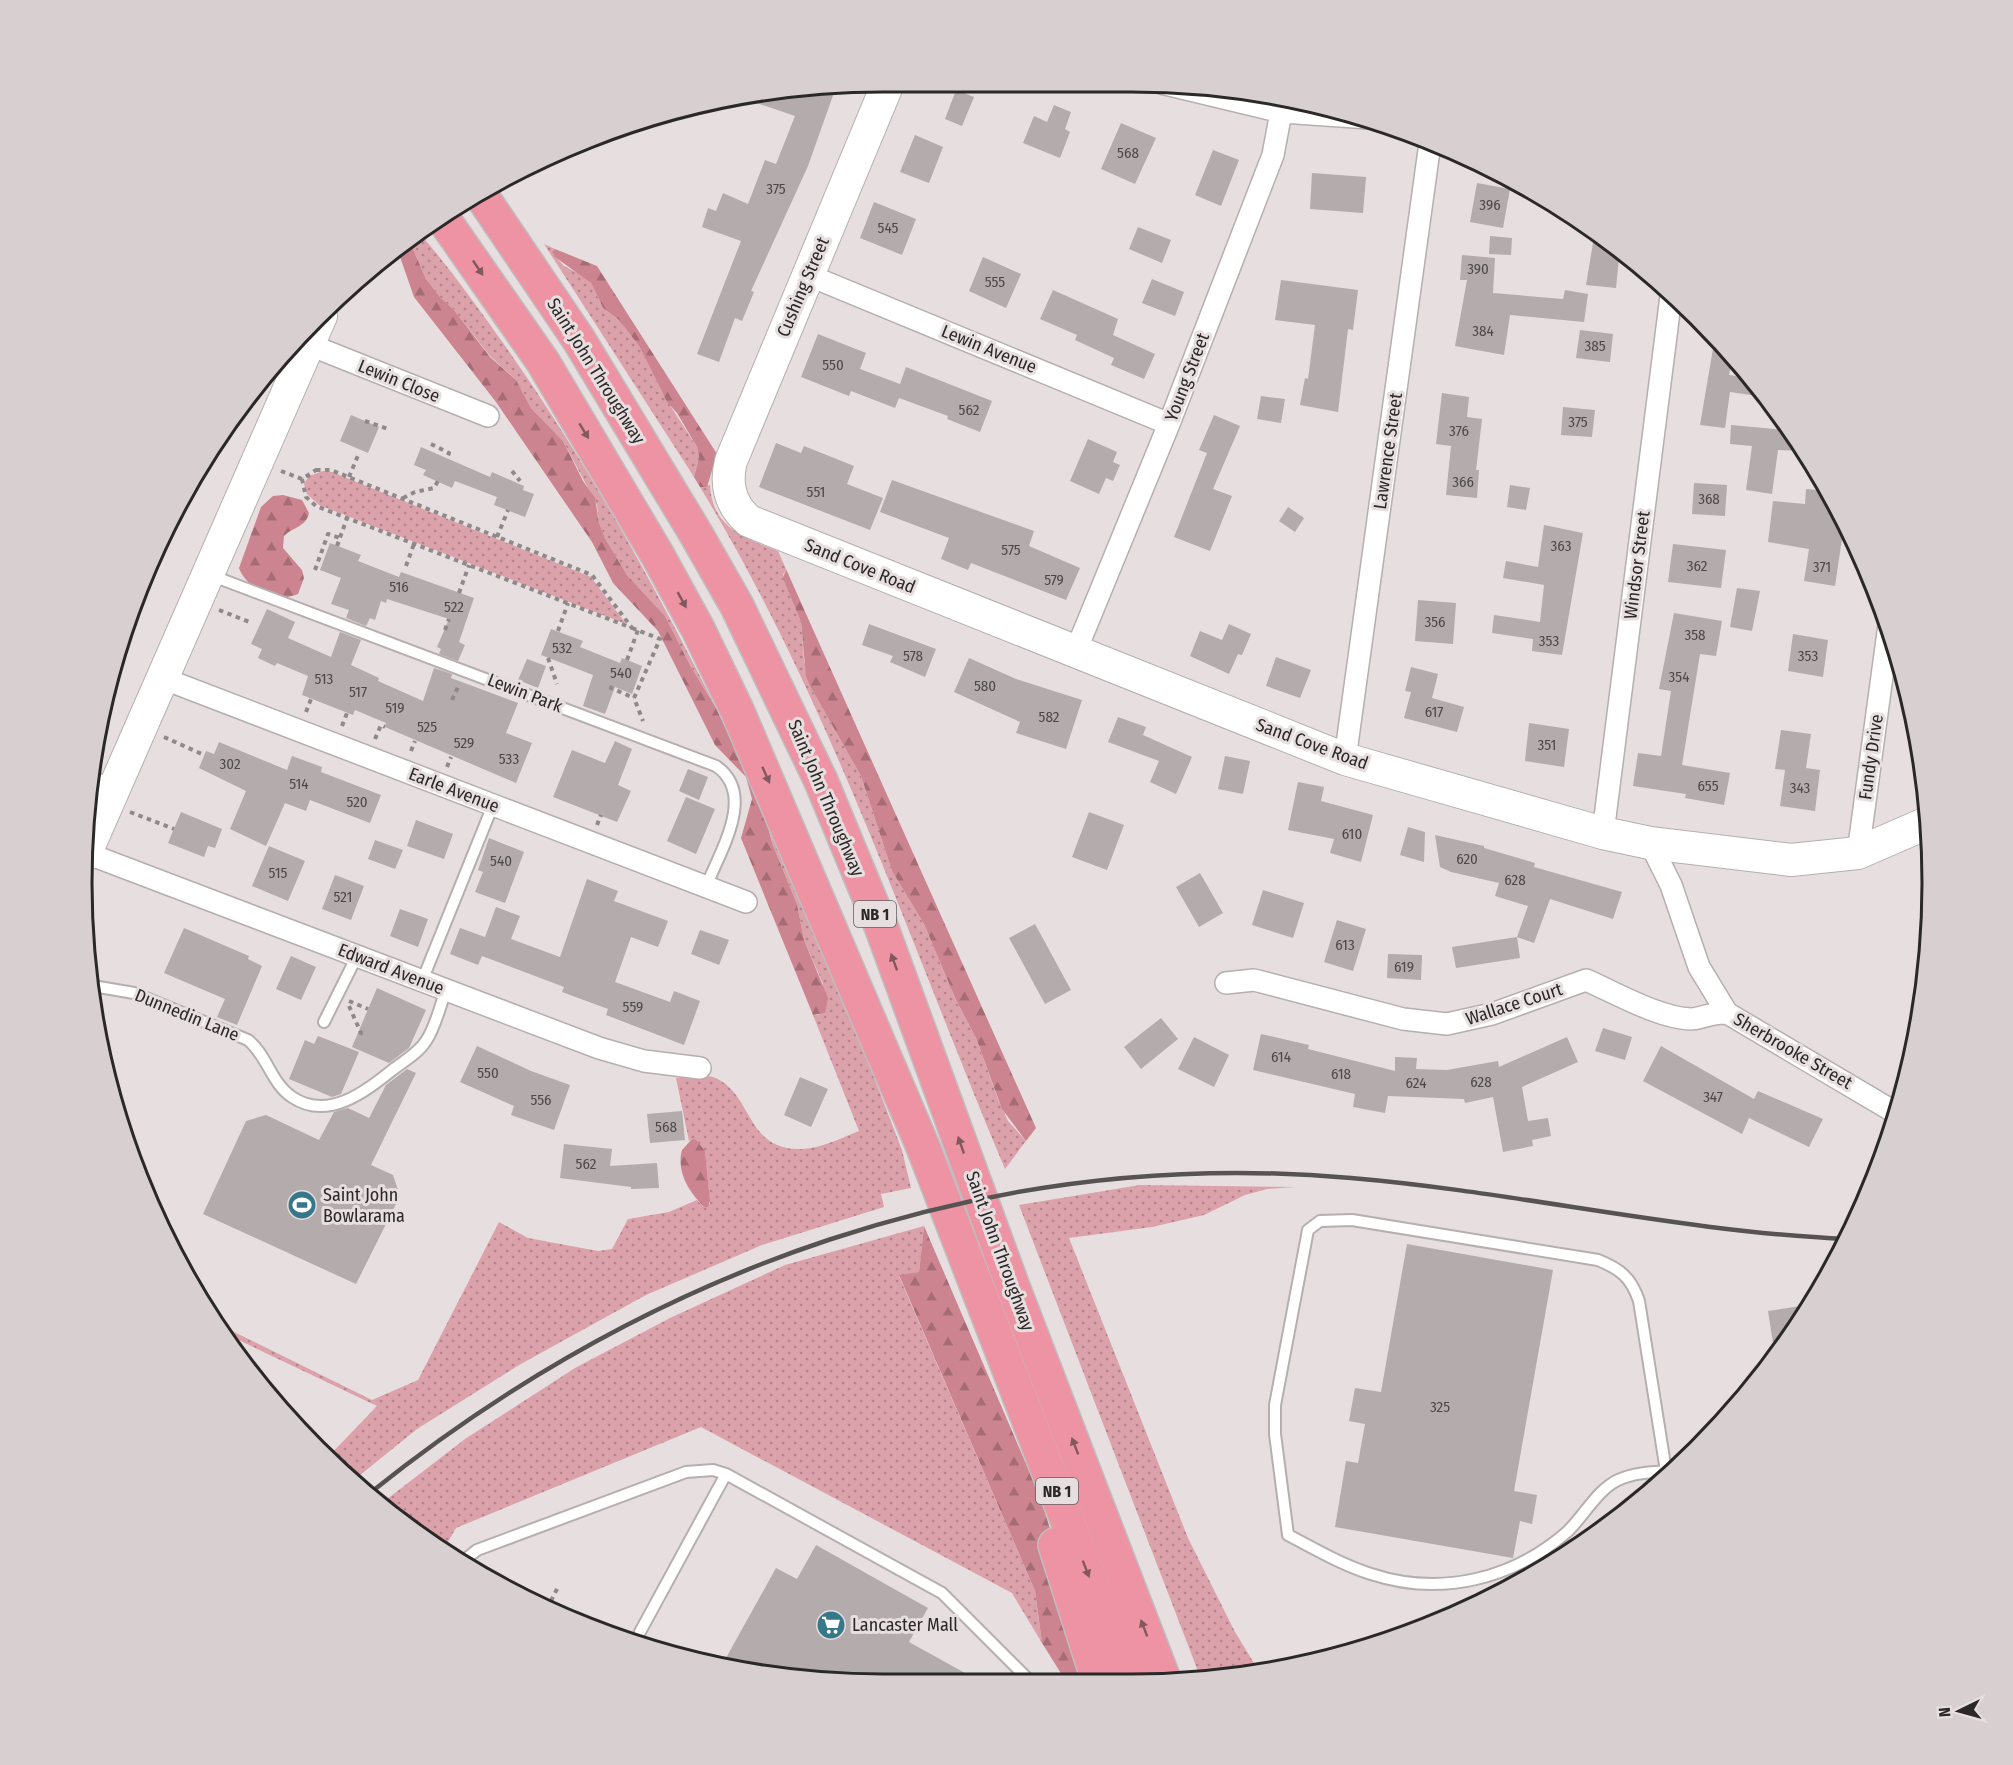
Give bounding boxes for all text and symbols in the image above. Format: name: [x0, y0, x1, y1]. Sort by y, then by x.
house number: 568: [1117, 144, 1139, 162]
house number: 375: [766, 180, 786, 198]
house number: 396: [1479, 196, 1501, 214]
house number: 545: [878, 219, 899, 237]
street label: Cushing Street: [772, 234, 834, 340]
one-way arrow: [472, 259, 483, 276]
house number: 390: [1467, 260, 1489, 278]
house number: 555: [985, 273, 1005, 291]
street label: Saint John Throughway: [542, 294, 650, 448]
street label: Lewin Avenue: [938, 320, 1040, 378]
house number: 384: [1472, 322, 1494, 340]
street label: Young Street: [1160, 329, 1214, 424]
house number: 385: [1584, 337, 1606, 355]
street label: Lewin Close: [355, 355, 443, 407]
house number: 550: [822, 356, 844, 374]
street label: Lawrence Street: [1369, 391, 1407, 511]
house number: 562: [959, 401, 980, 419]
house number: 375: [1568, 413, 1588, 431]
house number: 376: [1449, 422, 1469, 440]
one-way arrow: [578, 423, 589, 439]
house number: 366: [1452, 473, 1474, 491]
house number: 551: [807, 483, 825, 501]
house number: 368: [1698, 490, 1720, 508]
street label: Windsor Street: [1619, 509, 1655, 620]
street label: Sand Cove Road: [801, 534, 919, 598]
house number: 363: [1551, 537, 1572, 555]
house number: 575: [1001, 541, 1021, 559]
house number: 362: [1687, 557, 1708, 575]
house number: 371: [1813, 558, 1831, 576]
house number: 579: [1044, 571, 1064, 589]
house number: 516: [389, 578, 409, 596]
one-way arrow: [677, 591, 687, 608]
house number: 522: [444, 598, 464, 616]
house number: 356: [1424, 613, 1446, 631]
house number: 358: [1684, 626, 1706, 644]
house number: 353: [1539, 632, 1559, 650]
house number: 532: [552, 639, 572, 657]
house number: 578: [903, 647, 923, 665]
house number: 353: [1798, 647, 1818, 665]
house number: 540: [610, 664, 632, 682]
house number: 354: [1669, 668, 1689, 686]
street label: Lewin Park: [484, 669, 566, 718]
house number: 513: [315, 670, 334, 688]
house number: 580: [974, 677, 996, 695]
house number: 517: [349, 683, 367, 701]
house number: 519: [385, 699, 405, 717]
house number: 617: [1425, 703, 1443, 721]
house number: 582: [1039, 708, 1060, 726]
street label: Fundy Drive: [1854, 713, 1888, 801]
street label: Sand Cove Road: [1253, 714, 1371, 774]
street label: Saint John Throughway: [783, 716, 869, 880]
house number: 525: [417, 718, 437, 736]
house number: 529: [454, 734, 474, 752]
house number: 351: [1538, 736, 1556, 754]
house number: 533: [499, 750, 519, 768]
house number: 302: [219, 755, 241, 773]
street label: Earle Avenue: [406, 763, 502, 817]
one-way arrow: [761, 767, 770, 784]
house number: 514: [289, 775, 309, 793]
house number: 655: [1697, 777, 1719, 795]
house number: 343: [1790, 779, 1810, 797]
house number: 520: [346, 793, 368, 811]
house number: 610: [1342, 825, 1362, 843]
house number: 620: [1456, 850, 1478, 868]
house number: 540: [490, 852, 512, 870]
house number: 515: [269, 864, 288, 882]
house number: 628: [1504, 871, 1526, 889]
house number: 521: [334, 888, 352, 906]
road number: NB 1: [854, 901, 896, 927]
house number: 613: [1335, 936, 1355, 954]
street label: Edward Avenue: [335, 939, 447, 999]
one-way arrow: [889, 953, 899, 971]
house number: 619: [1394, 958, 1414, 976]
street label: Wallace Court: [1463, 978, 1565, 1030]
street label: Dunnedin Lane: [132, 984, 243, 1046]
house number: 559: [623, 998, 643, 1016]
street label: Sherbrooke Street: [1730, 1008, 1856, 1094]
house number: 614: [1271, 1048, 1291, 1066]
house number: 550: [477, 1064, 499, 1082]
house number: 618: [1331, 1065, 1351, 1083]
house number: 628: [1470, 1073, 1492, 1091]
house number: 624: [1406, 1074, 1426, 1092]
house number: 347: [1703, 1088, 1723, 1106]
house number: 556: [530, 1091, 552, 1109]
house number: 568: [655, 1118, 677, 1136]
one-way arrow: [956, 1136, 966, 1154]
house number: 562: [576, 1155, 597, 1173]
street label: Saint John Throughway: [961, 1168, 1039, 1334]
place label: Saint John Bowlarama: [323, 1184, 405, 1227]
sports icon: Saint John Bowlarama: [286, 1189, 318, 1221]
house number: 325: [1430, 1398, 1450, 1416]
one-way arrow: [1069, 1436, 1079, 1454]
road number: NB 1: [1036, 1478, 1078, 1504]
one-way arrow: [1082, 1560, 1092, 1578]
supermarket icon: Lancaster Mall: [815, 1609, 847, 1641]
place label: Lancaster Mall: [852, 1614, 958, 1636]
one-way arrow: [1139, 1619, 1149, 1637]
north arrow: [1929, 1681, 1989, 1741]
text: N: [1935, 1707, 1954, 1718]

